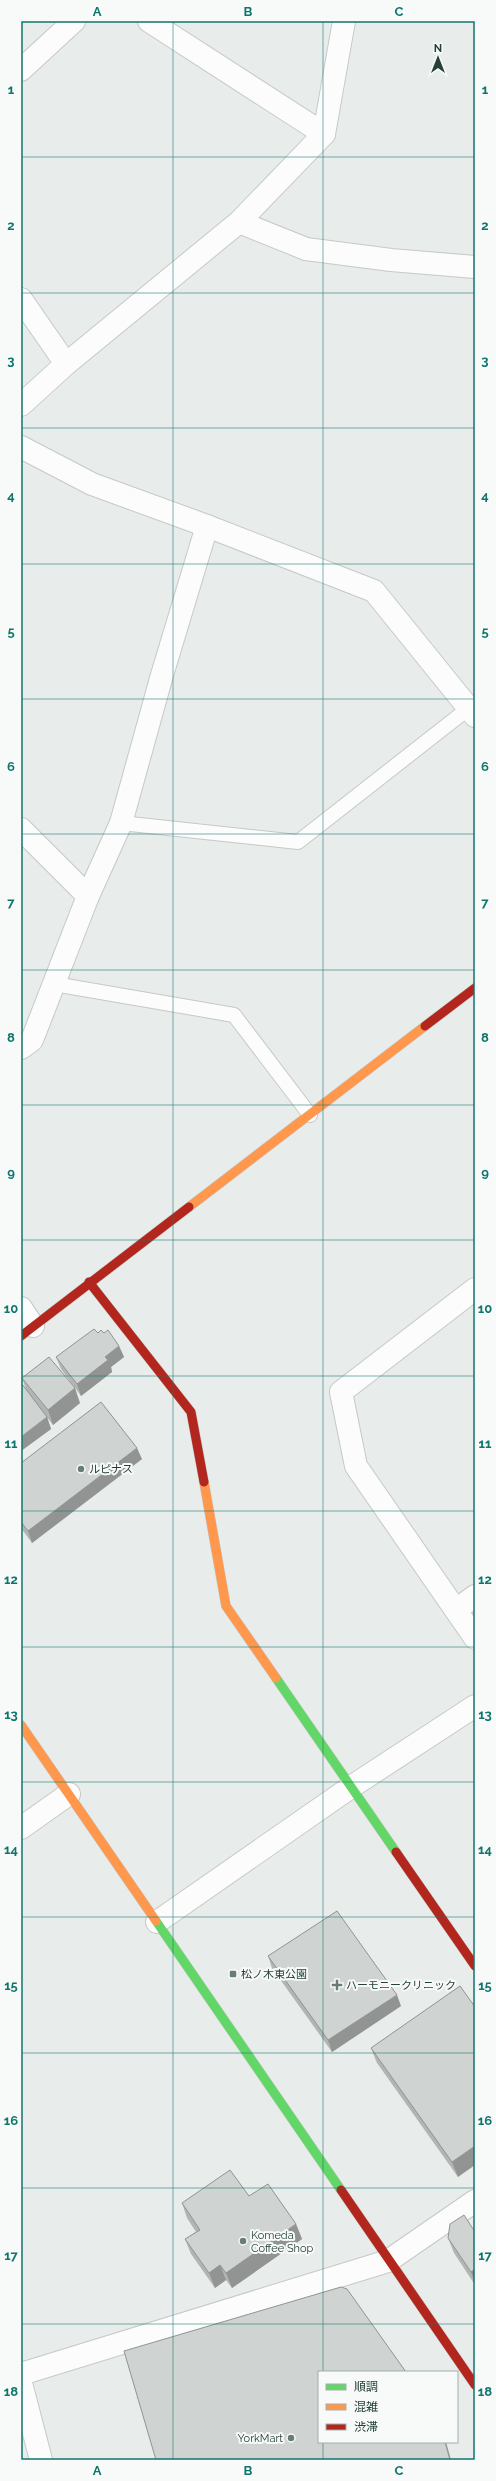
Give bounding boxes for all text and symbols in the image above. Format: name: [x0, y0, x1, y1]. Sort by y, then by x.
text: A: [93, 4, 102, 19]
text: B: [244, 4, 253, 19]
text: C: [395, 4, 404, 19]
north arrow: [418, 38, 458, 78]
text: N: [434, 42, 442, 55]
text: 1: [8, 82, 15, 97]
text: 1: [482, 82, 489, 97]
text: 2: [7, 218, 15, 233]
text: 2: [481, 218, 489, 233]
text: 3: [7, 353, 15, 368]
text: 3: [481, 353, 489, 368]
text: 4: [7, 488, 15, 503]
text: 4: [481, 488, 489, 503]
text: 5: [7, 624, 15, 639]
text: 5: [481, 624, 489, 639]
text: 6: [7, 759, 15, 774]
text: 6: [481, 759, 489, 774]
text: 7: [7, 895, 15, 910]
text: 7: [481, 895, 489, 910]
text: 8: [7, 1030, 15, 1045]
text: 8: [481, 1030, 489, 1045]
text: 9: [7, 1165, 15, 1180]
text: 9: [481, 1165, 489, 1180]
text: 10: [4, 1301, 18, 1316]
text: 10: [478, 1301, 492, 1316]
text: 11: [5, 1436, 18, 1451]
text: 11: [479, 1436, 492, 1451]
place label: ルピナス: [89, 1463, 133, 1476]
marker: ルピナス: [76, 1464, 86, 1474]
text: 12: [4, 1572, 18, 1587]
text: 12: [478, 1572, 492, 1587]
text: 13: [4, 1707, 18, 1722]
text: 13: [478, 1707, 492, 1722]
text: 14: [4, 1842, 18, 1857]
text: 14: [478, 1842, 492, 1857]
place label: 松ノ木東公園: [241, 1968, 307, 1981]
marker: 松ノ木東公園: [228, 1969, 238, 1979]
text: 15: [4, 1978, 18, 1993]
text: 15: [478, 1978, 492, 1993]
marker: ハーモニークリニック: [331, 1979, 343, 1991]
place label: ハーモニークリニック: [346, 1979, 456, 1992]
text: 16: [4, 2113, 18, 2128]
text: 16: [478, 2113, 492, 2128]
place label: Komeda Coffee Shop: [251, 2229, 314, 2255]
marker: Komeda Coffee Shop: [238, 2236, 248, 2246]
text: 17: [4, 2248, 19, 2263]
text: 17: [478, 2248, 493, 2263]
legend: [318, 2371, 458, 2443]
text: 順調: [354, 2380, 378, 2394]
text: 18: [4, 2384, 18, 2399]
text: 18: [478, 2384, 492, 2399]
text: 混雑: [354, 2400, 378, 2414]
text: 渋滞: [354, 2420, 378, 2434]
place label: YorkMart: [237, 2432, 283, 2445]
marker: YorkMart: [286, 2433, 296, 2443]
text: A: [93, 2463, 102, 2478]
text: B: [244, 2463, 253, 2478]
text: C: [395, 2463, 404, 2478]

